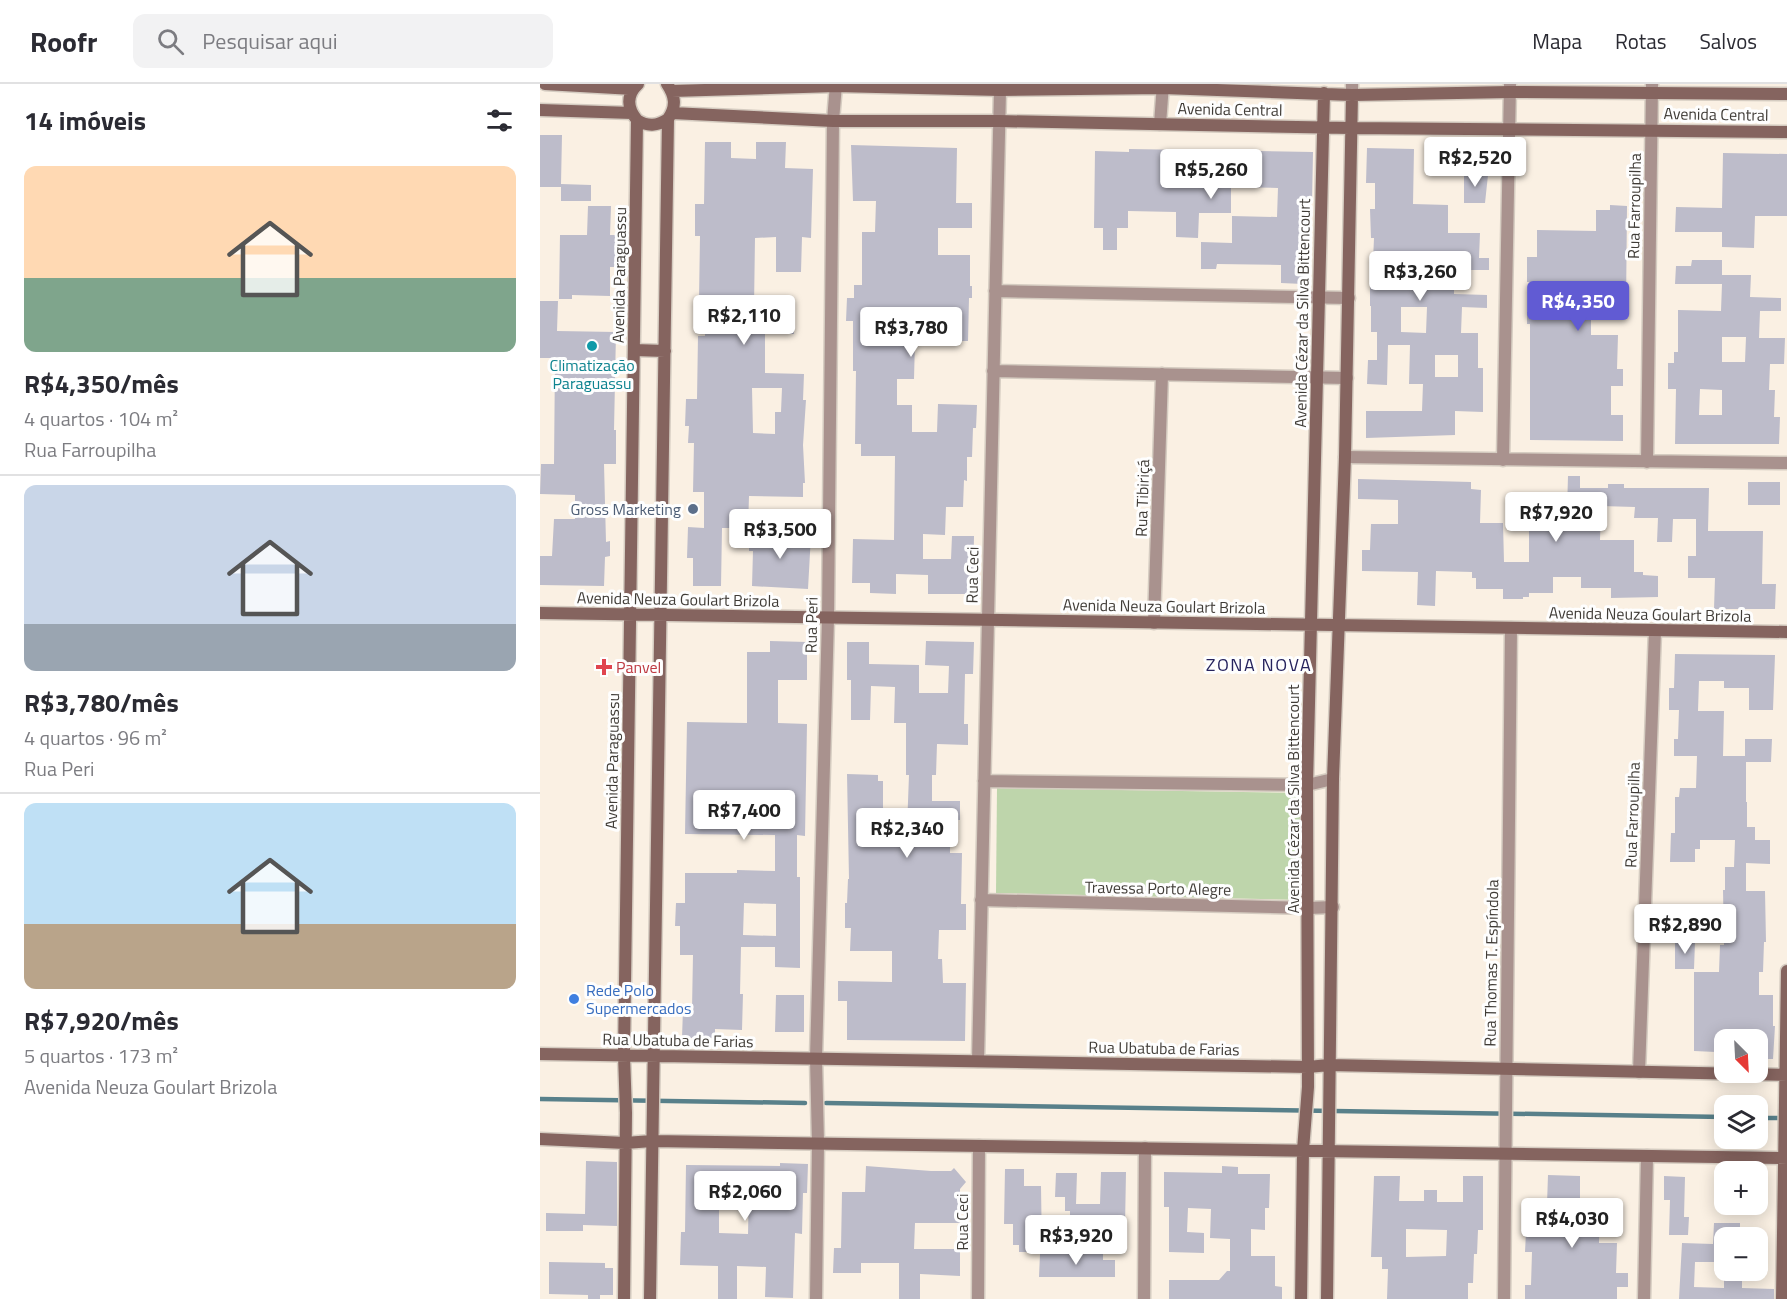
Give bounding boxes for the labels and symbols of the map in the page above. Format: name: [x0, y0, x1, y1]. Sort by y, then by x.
street label: Avenida Central: [1177, 96, 1283, 122]
street label: Avenida Central: [1663, 101, 1769, 127]
pin: R$2,520: [1420, 137, 1530, 188]
pin: R$5,260: [1156, 149, 1266, 200]
street label: Rua Farroupilha: [1621, 153, 1647, 259]
street label: Avenida Cézar da Silva Bittencourt: [1288, 198, 1316, 428]
street label: Avenida Paraguassu: [606, 207, 632, 343]
pin: R$3,260: [1365, 251, 1475, 302]
pin: R$4,350: [1523, 281, 1633, 332]
pin: R$2,110: [689, 295, 799, 346]
pin: R$3,780: [856, 307, 966, 358]
marker: Climatização Paraguassu: [585, 339, 599, 353]
place label: Climatização Paraguassu: [549, 353, 635, 395]
street label: Rua Tibiriçá: [1129, 459, 1155, 537]
pin: R$7,920: [1501, 492, 1611, 543]
place label: Gross Marketing: [571, 497, 681, 521]
marker: Gross Marketing: [686, 502, 700, 516]
pin: R$3,500: [725, 509, 835, 560]
street label: Rua Ceci: [960, 546, 984, 604]
street label: Avenida Neuza Goulart Brizola: [577, 585, 779, 613]
street label: Avenida Neuza Goulart Brizola: [1063, 592, 1265, 620]
street label: Rua Peri: [799, 597, 823, 653]
street label: Avenida Neuza Goulart Brizola: [1549, 600, 1751, 628]
district label: ZONA NOVA: [1206, 651, 1312, 678]
place label: Panvel: [616, 655, 661, 679]
marker: Panvel: [597, 660, 611, 674]
street label: Avenida Cézar da Silva Bittencourt: [1281, 684, 1305, 914]
street label: Avenida Paraguassu: [599, 693, 625, 829]
street label: Rua Farroupilha: [1618, 762, 1646, 868]
pin: R$7,400: [689, 790, 799, 841]
pin: R$2,340: [852, 808, 962, 859]
street label: Travessa Porto Alegre: [1085, 875, 1231, 901]
street label: Rua Thomas T. Espíndola: [1478, 879, 1504, 1047]
pin: R$2,890: [1630, 904, 1740, 955]
place label: Rede Polo Supermercados: [586, 978, 691, 1020]
marker: Rede Polo Supermercados: [567, 992, 581, 1006]
street label: Rua Ubatuba de Farias: [602, 1027, 754, 1053]
north arrow: [1714, 1029, 1768, 1083]
street label: Rua Ubatuba de Farias: [1088, 1035, 1240, 1061]
pin: R$2,060: [690, 1171, 800, 1222]
street label: Rua Ceci: [950, 1194, 974, 1250]
pin: R$4,030: [1517, 1198, 1627, 1249]
pin: R$3,920: [1021, 1215, 1131, 1266]

